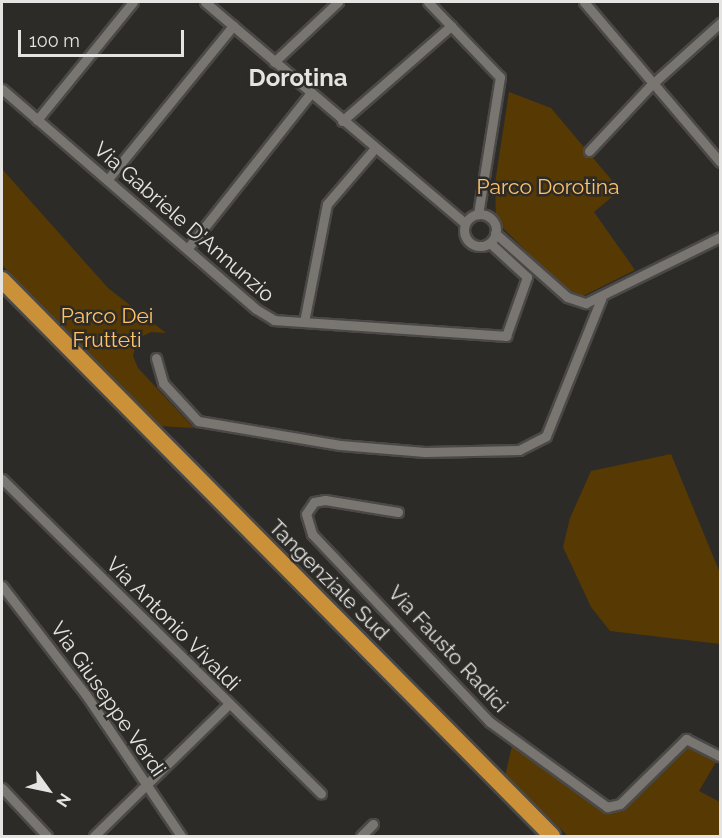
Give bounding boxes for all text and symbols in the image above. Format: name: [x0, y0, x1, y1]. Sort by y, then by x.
scale bar: [21, 18, 188, 56]
text: 100 m: [29, 30, 80, 51]
district label: Dorotina: [249, 64, 347, 92]
street label: Via Gabriele D'Annunzio: [88, 137, 280, 307]
park label: Parco Dorotina: [477, 174, 619, 200]
park label: Parco Dei Frutteti: [61, 303, 153, 353]
street label: Tangenziale Sud: [264, 515, 394, 645]
street label: Via Antonio Vivaldi: [100, 551, 246, 697]
street label: Via Fausto Radici: [383, 580, 513, 718]
street label: Via Giuseppe Verdi: [45, 617, 171, 781]
north arrow: [18, 760, 78, 820]
text: N: [52, 790, 75, 810]

